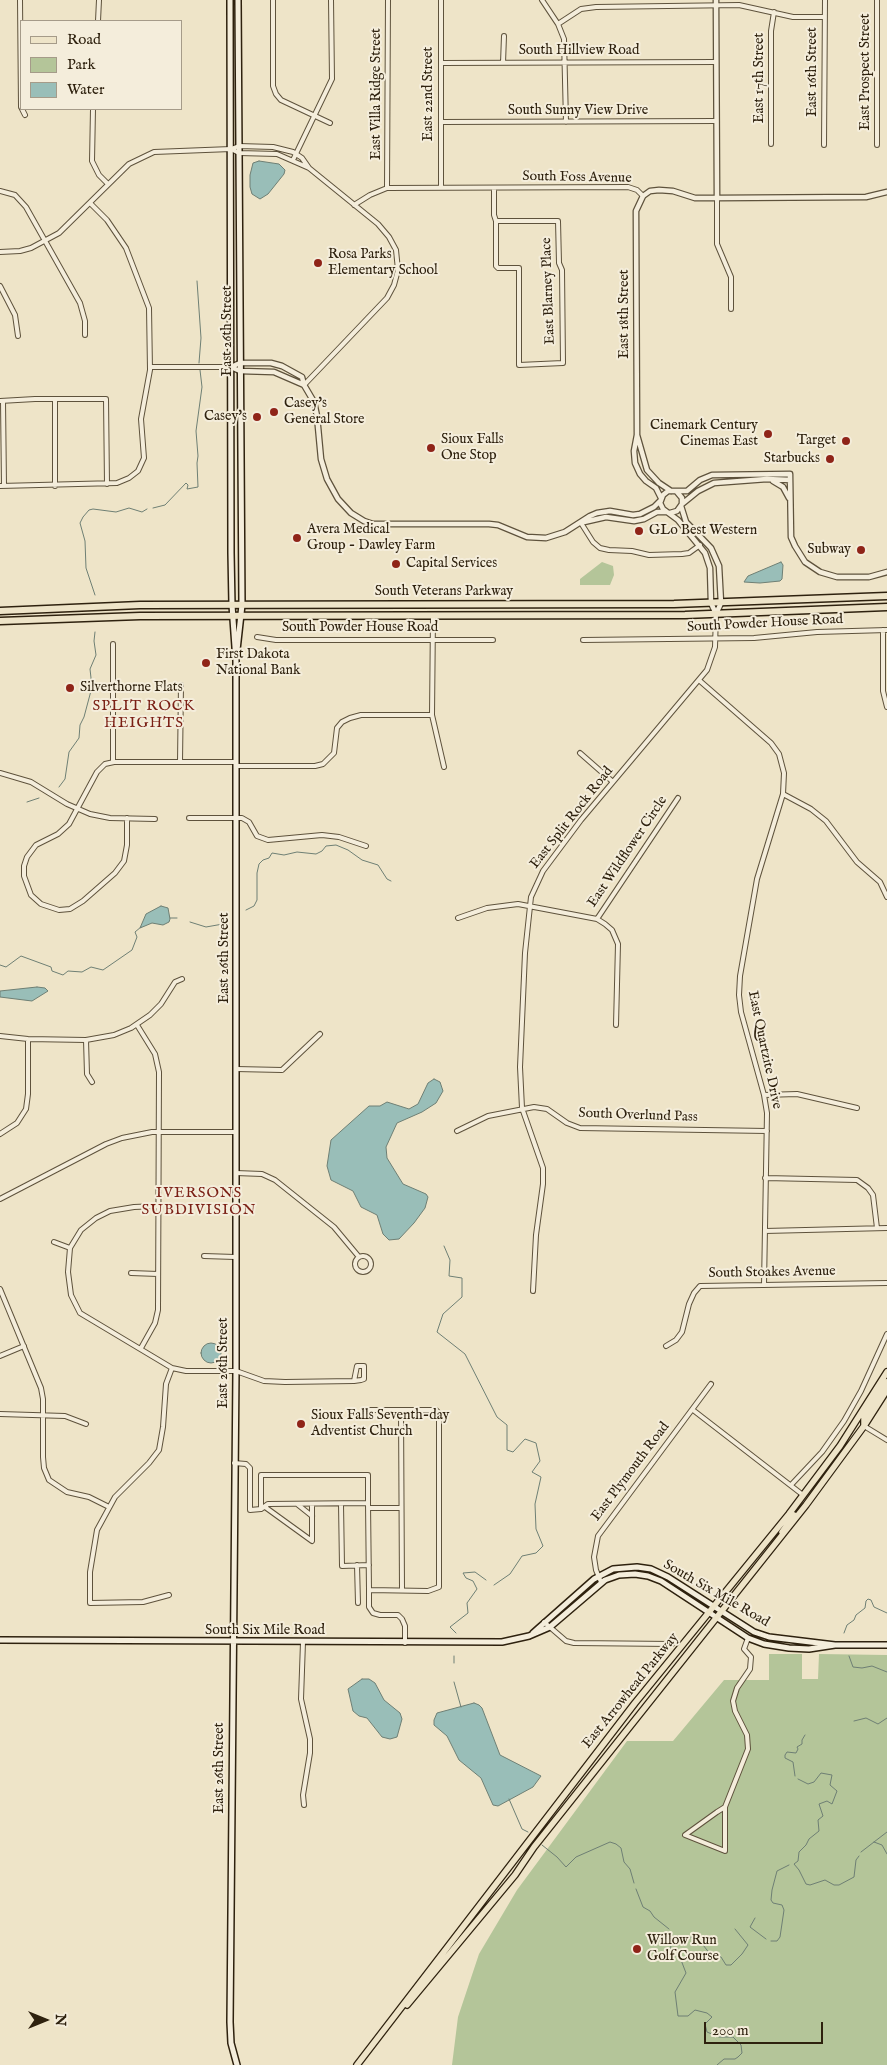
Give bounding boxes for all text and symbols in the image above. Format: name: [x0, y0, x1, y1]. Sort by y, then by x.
street label: East Prospect Street: [858, 14, 874, 130]
legend: [20, 20, 182, 110]
street label: East 16th Street: [805, 27, 821, 117]
street label: East Villa Ridge Street: [369, 28, 385, 160]
text: Road: [67, 30, 101, 49]
street label: East 17th Street: [752, 33, 768, 123]
street label: South Hillview Road: [519, 43, 639, 59]
street label: East 22nd Street: [421, 47, 437, 141]
text: Park: [67, 55, 96, 74]
text: Water: [67, 80, 104, 99]
street label: South Sunny View Drive: [508, 103, 648, 119]
street label: South Foss Avenue: [522, 169, 632, 187]
street label: East Blarney Place: [539, 237, 559, 345]
place label: Rosa Parks Elementary School: [328, 247, 438, 280]
marker: Rosa Parks Elementary School: [312, 257, 324, 269]
street label: East 18th Street: [617, 269, 633, 359]
street label: East 26th Street: [220, 285, 236, 377]
place label: Casey's General Store: [284, 396, 365, 428]
marker: Casey's General Store: [268, 406, 280, 418]
place label: Casey's: [204, 409, 247, 425]
marker: Casey's: [251, 411, 263, 423]
place label: Cinemark Century Cinemas East: [650, 418, 758, 451]
marker: Cinemark Century Cinemas East: [762, 428, 774, 440]
place label: Sioux Falls One Stop: [441, 432, 504, 464]
place label: Target: [797, 433, 836, 449]
marker: Target: [840, 435, 852, 447]
marker: Sioux Falls One Stop: [425, 442, 437, 454]
place label: Starbucks: [764, 451, 820, 467]
marker: Starbucks: [824, 453, 836, 465]
place label: Avera Medical Group - Dawley Farm: [307, 522, 435, 554]
place label: GLo Best Western: [649, 523, 757, 539]
marker: GLo Best Western: [633, 525, 645, 537]
marker: Avera Medical Group - Dawley Farm: [291, 532, 303, 544]
place label: Subway: [807, 542, 851, 558]
marker: Subway: [855, 544, 867, 556]
place label: Capital Services: [406, 556, 497, 572]
marker: Capital Services: [390, 558, 402, 570]
street label: South Veterans Parkway: [375, 584, 513, 600]
street label: South Powder House Road: [687, 612, 843, 636]
street label: South Powder House Road: [282, 620, 438, 636]
place label: First Dakota National Bank: [216, 647, 300, 680]
marker: First Dakota National Bank: [200, 657, 212, 669]
place label: Silverthorne Flats: [80, 680, 183, 696]
marker: Silverthorne Flats: [64, 682, 76, 694]
district label: SPLIT ROCK HEIGHTS: [91, 698, 197, 733]
street label: East Split Rock Road: [527, 764, 617, 872]
street label: East Wildflower Circle: [585, 793, 671, 911]
street label: East 26th Street: [217, 912, 233, 1004]
street label: East Quartzite Drive: [743, 989, 785, 1111]
street label: South Overlund Pass: [578, 1106, 698, 1126]
district label: IVERSONS SUBDIVISION: [140, 1185, 258, 1220]
street label: South Stoakes Avenue: [708, 1263, 836, 1283]
street label: East 26th Street: [216, 1317, 232, 1409]
place label: Sioux Falls Seventh-day Adventist Church: [311, 1408, 449, 1440]
marker: Sioux Falls Seventh-day Adventist Church: [295, 1418, 307, 1430]
street label: East Plymouth Road: [588, 1419, 674, 1525]
street label: South Six Mile Road: [660, 1557, 772, 1631]
street label: South Six Mile Road: [205, 1623, 325, 1639]
street label: East Arrowhead Parkway: [579, 1630, 683, 1752]
street label: East 26th Street: [212, 1722, 228, 1814]
place label: Willow Run Golf Course: [647, 1933, 719, 1965]
marker: Willow Run Golf Course: [631, 1943, 643, 1955]
north arrow: [20, 1995, 70, 2045]
scale bar: [707, 2012, 826, 2044]
text: N: [51, 2014, 69, 2026]
text: 200 m: [712, 2021, 749, 2040]

